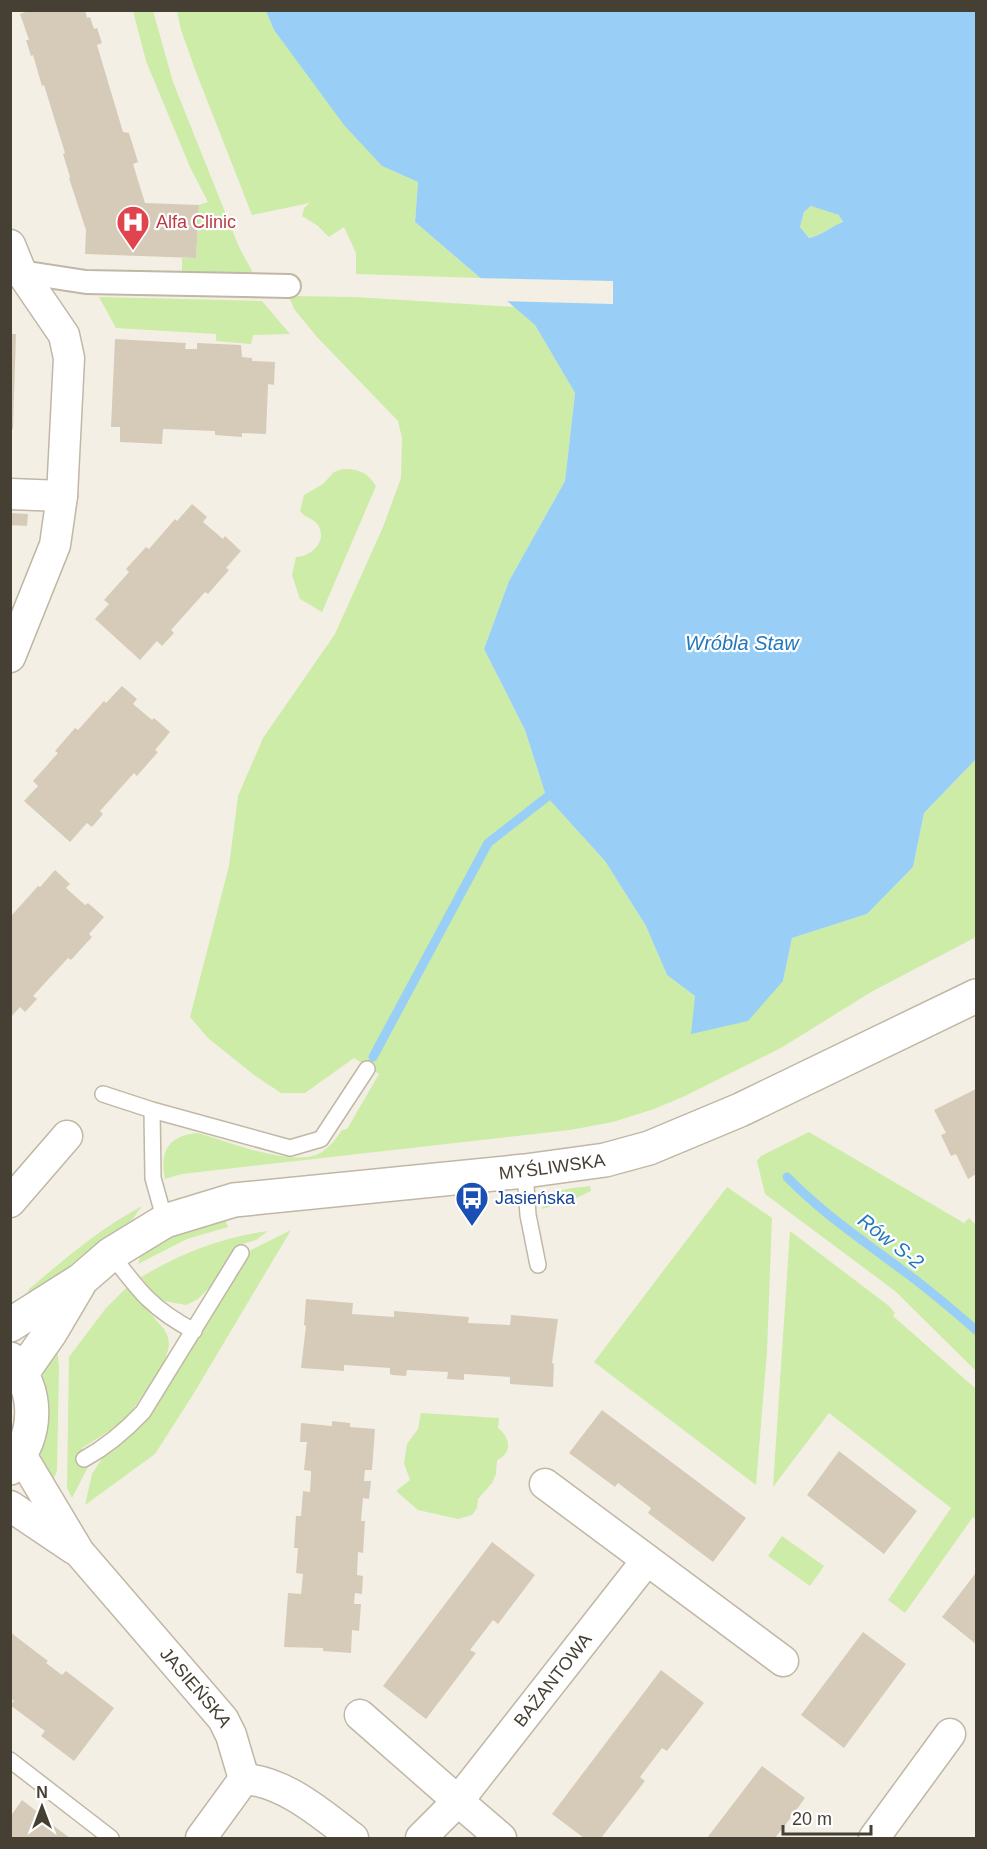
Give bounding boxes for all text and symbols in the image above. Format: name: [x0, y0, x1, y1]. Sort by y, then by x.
hospital icon: Alfa Clinic: [115, 204, 151, 251]
place label: Alfa Clinic: [156, 212, 236, 232]
water label: Wróbla Staw: [685, 632, 800, 654]
street label: MYŚLIWSKA: [498, 1150, 607, 1184]
bus stop icon: Jasieńska: [454, 1180, 490, 1227]
place label: Jasieńska: [495, 1188, 576, 1208]
water label: Rów S-2: [854, 1209, 928, 1273]
street label: BAŻANTOWA: [510, 1629, 596, 1731]
street label: JASIEŃSKA: [156, 1643, 236, 1731]
north arrow: [12, 1777, 72, 1837]
text: N: [36, 1784, 48, 1801]
scale bar: [783, 1798, 872, 1836]
text: 20 m: [792, 1809, 832, 1829]

